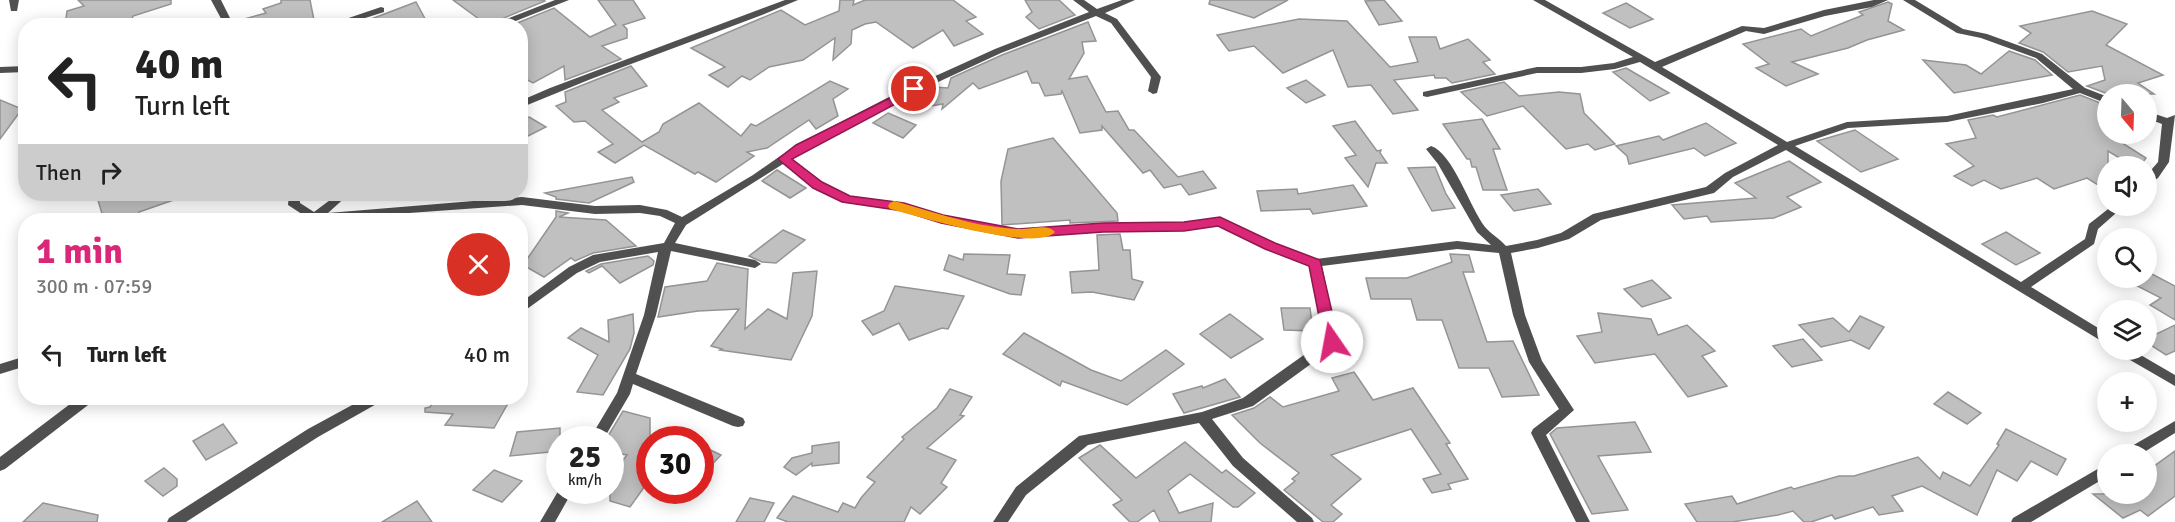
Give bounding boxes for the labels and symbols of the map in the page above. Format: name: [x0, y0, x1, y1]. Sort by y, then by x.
pin: [888, 63, 939, 114]
north arrow: [2097, 84, 2157, 144]
position arrow: [1300, 310, 1364, 374]
speed limit sign: 30: [636, 426, 714, 504]

